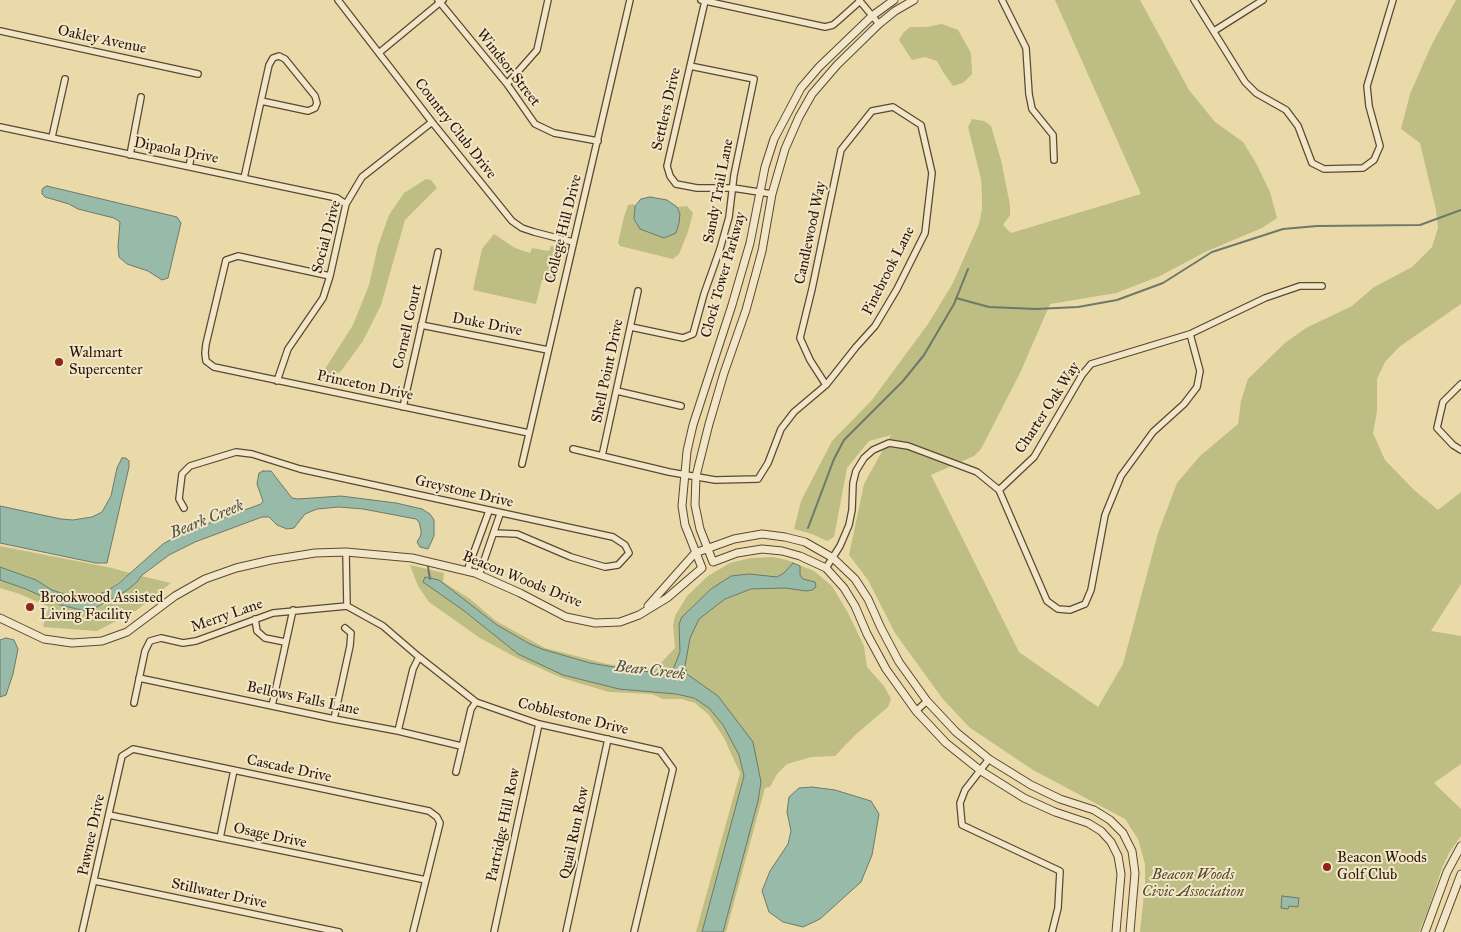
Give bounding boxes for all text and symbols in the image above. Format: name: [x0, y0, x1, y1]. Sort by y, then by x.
street label: Oakley Avenue: [56, 22, 148, 58]
street label: Windsor Street: [472, 26, 544, 110]
street label: Settlers Drive: [649, 66, 685, 152]
street label: Country Club Drive: [410, 75, 500, 183]
street label: Dipaola Drive: [132, 134, 220, 168]
street label: Sandy Trail Lane: [700, 137, 738, 245]
street label: College Hill Drive: [542, 173, 586, 285]
street label: Candlewood Way: [791, 180, 831, 286]
street label: Social Drive: [309, 198, 345, 276]
street label: Clock Tower Parkway: [697, 210, 751, 340]
street label: Pinebrook Lane: [859, 224, 919, 318]
street label: Cornell Court: [390, 283, 426, 371]
street label: Duke Drive: [451, 309, 523, 341]
street label: Shell Point Drive: [588, 317, 628, 425]
place label: Walmart Supercenter: [69, 344, 143, 379]
marker: Walmart Supercenter: [53, 356, 65, 368]
street label: Charter Oak Way: [1012, 359, 1084, 457]
street label: Princeton Drive: [315, 367, 415, 405]
street label: Greystone Drive: [413, 472, 515, 512]
water label: Beark Creek: [167, 497, 247, 543]
street label: Beacon Woods Drive: [459, 548, 585, 612]
place label: Brookwood Assisted Living Facility: [40, 589, 163, 624]
street label: Merry Lane: [189, 595, 265, 637]
marker: Brookwood Assisted Living Facility: [24, 601, 36, 613]
water label: Bear Creek: [614, 657, 686, 685]
street label: Bellows Falls Lane: [245, 678, 361, 720]
street label: Cobblestone Drive: [516, 695, 630, 739]
street label: Cascade Drive: [245, 751, 333, 787]
street label: Partridge Hill Row: [483, 767, 525, 883]
street label: Quail Run Row: [556, 785, 594, 881]
street label: Pawnee Drive: [75, 793, 109, 877]
street label: Osage Drive: [232, 819, 308, 853]
place label: Beacon Woods Golf Club: [1337, 849, 1427, 884]
marker: Beacon Woods Golf Club: [1321, 861, 1333, 873]
park label: Beacon Woods Civic Association: [1142, 866, 1244, 901]
street label: Stillwater Drive: [170, 875, 268, 913]

